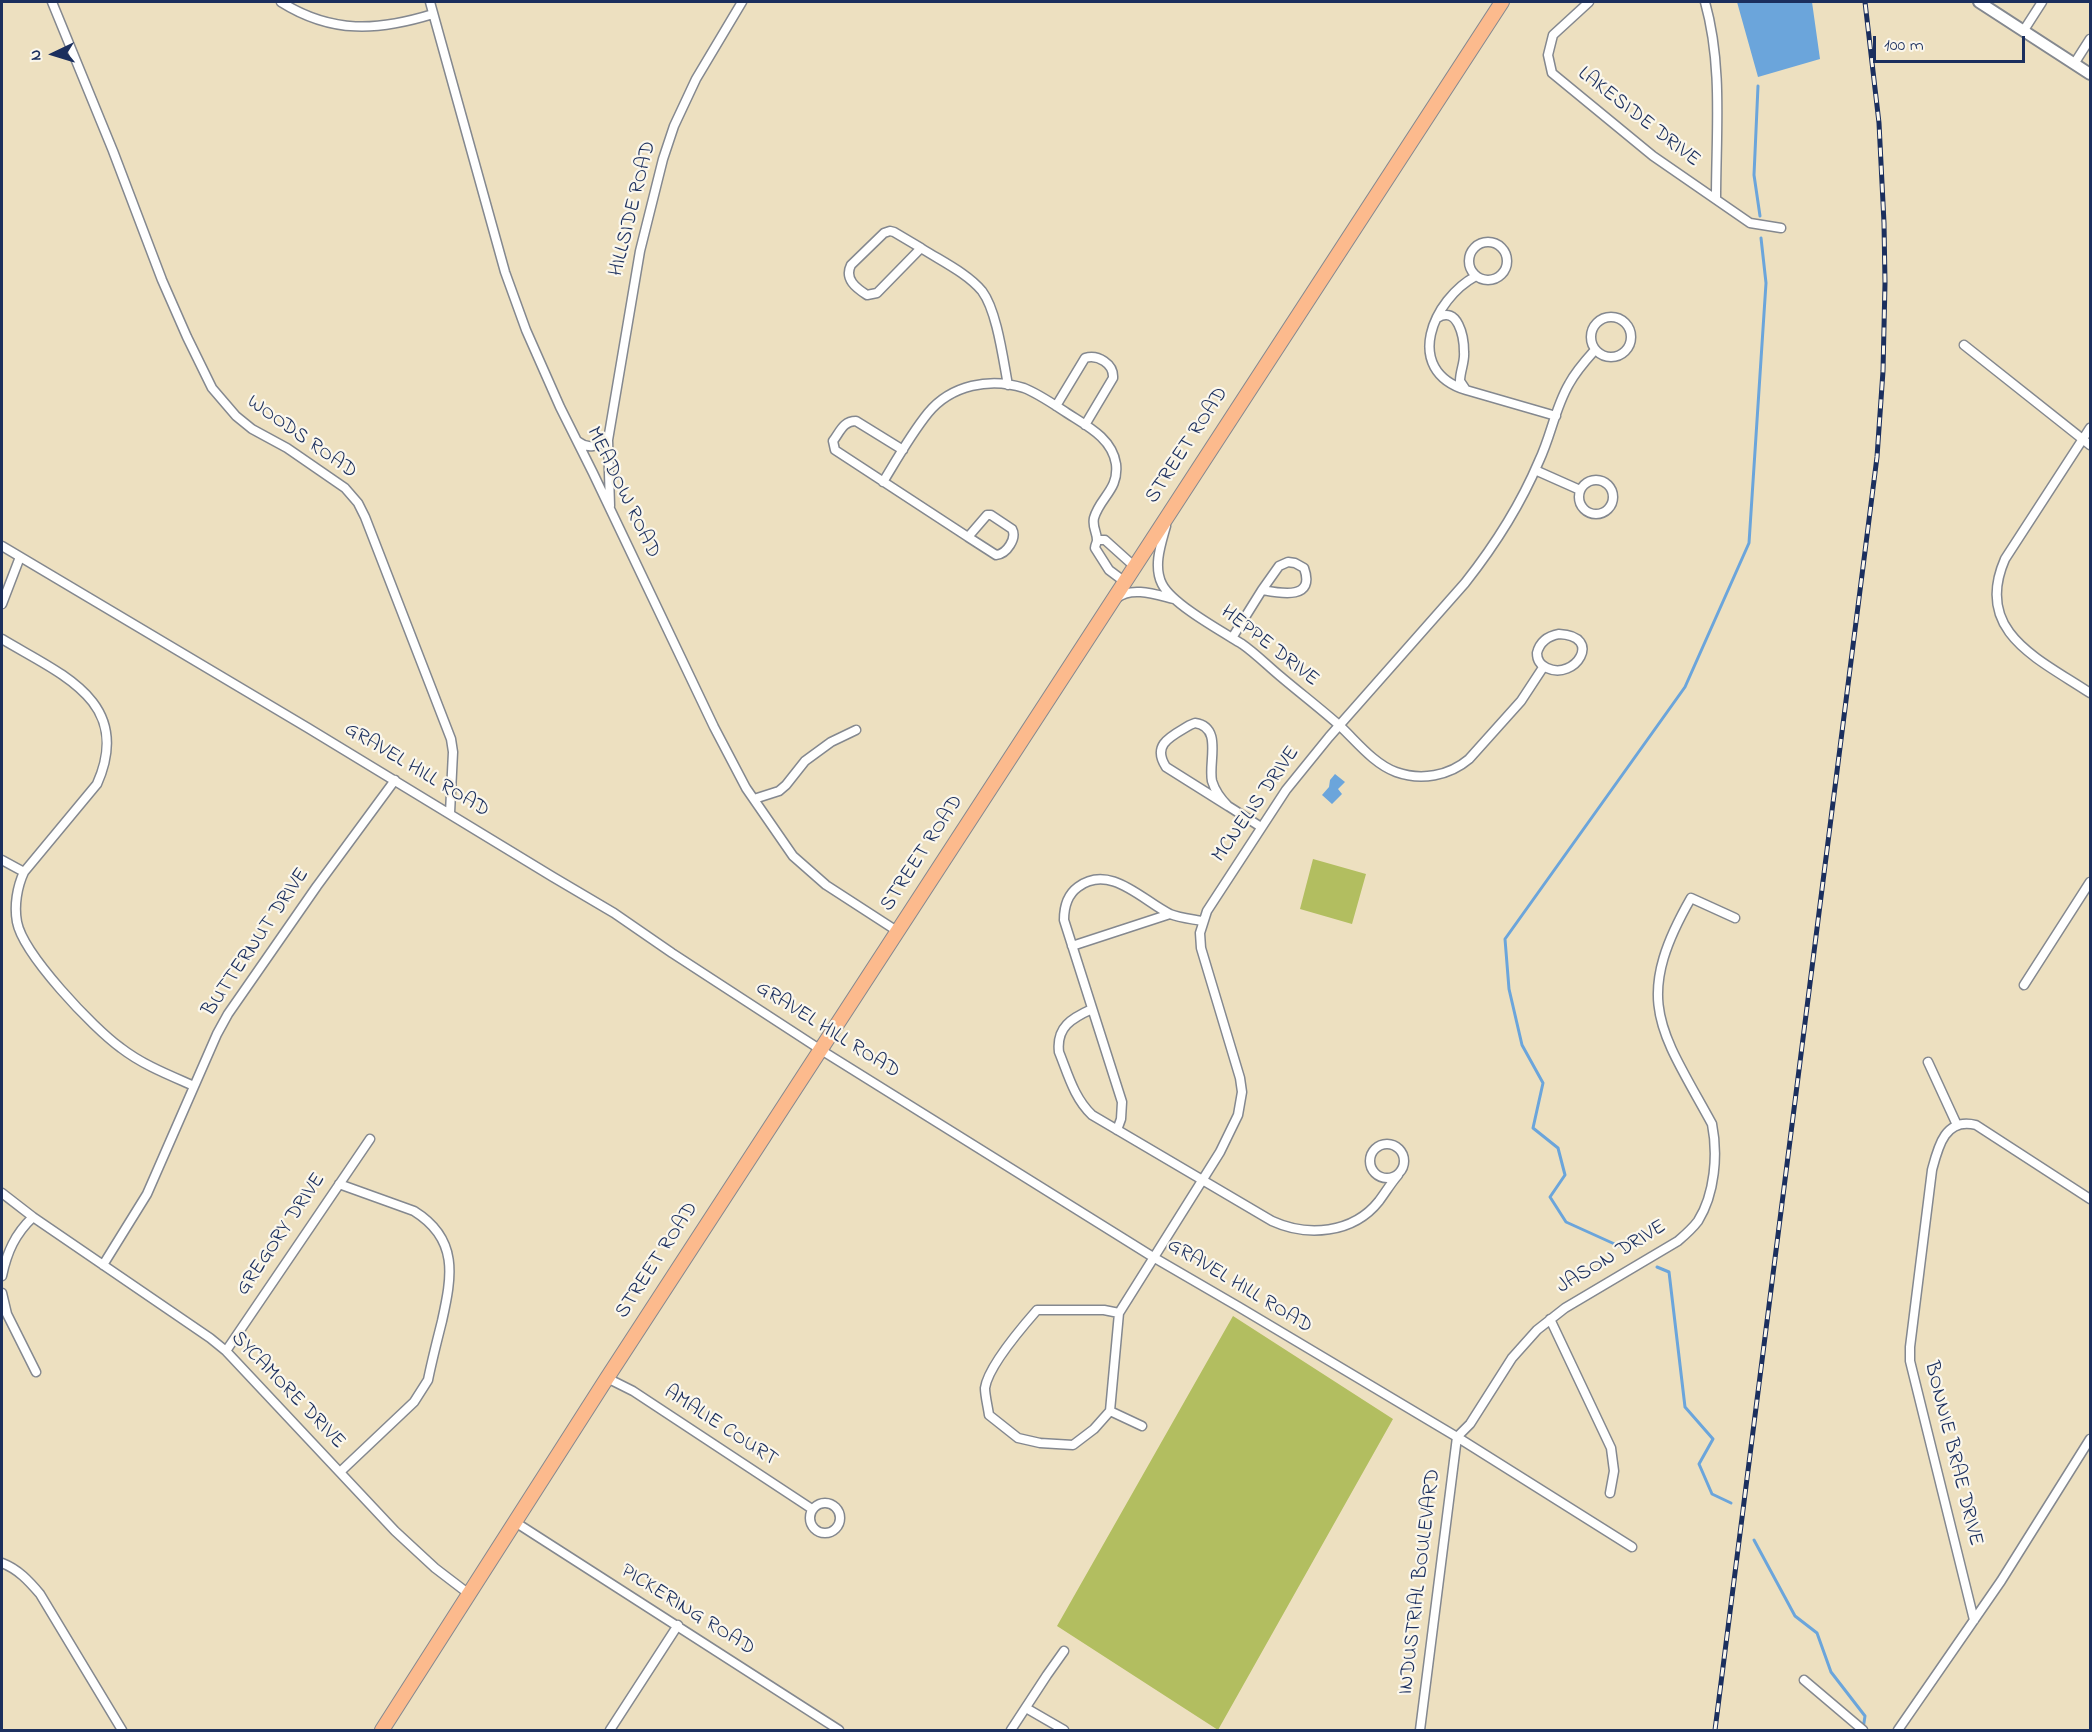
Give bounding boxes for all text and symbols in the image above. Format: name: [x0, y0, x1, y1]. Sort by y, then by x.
north arrow: [24, 24, 84, 84]
scale bar: [1876, 24, 2028, 62]
text: 100 m: [1884, 33, 1924, 59]
text: N: [24, 49, 48, 61]
street label: LAKESIDE DRIVE: [1572, 62, 1704, 174]
street label: HILLSIDE ROAD: [605, 139, 663, 279]
street label: STREET ROAD: [1141, 383, 1235, 509]
street label: WOODS ROAD: [241, 391, 361, 485]
street label: MEADOW ROAD: [579, 423, 665, 563]
street label: HEPPE DRIVE: [1215, 601, 1323, 693]
street label: GRAVEL HILL ROAD: [339, 718, 493, 824]
street label: MCNELIS DRIVE: [1208, 742, 1306, 868]
street label: STREET ROAD: [876, 791, 970, 917]
street label: BUTTERNUT DRIVE: [198, 864, 316, 1022]
street label: GRAVEL HILL ROAD: [750, 977, 904, 1085]
street label: GREGORY DRIVE: [232, 1169, 332, 1301]
street label: STREET ROAD: [611, 1198, 705, 1324]
street label: JASON DRIVE: [1553, 1215, 1671, 1301]
street label: GRAVEL HILL ROAD: [1162, 1234, 1316, 1340]
street label: SYCAMORE DRIVE: [224, 1327, 350, 1455]
street label: BONNIE BRAE DRIVE: [1917, 1359, 1987, 1549]
street label: AMALIE COURT: [658, 1381, 782, 1473]
street label: INDUSTRIAL BOULEVARD: [1395, 1468, 1447, 1696]
street label: PICKERING ROAD: [615, 1560, 759, 1662]

